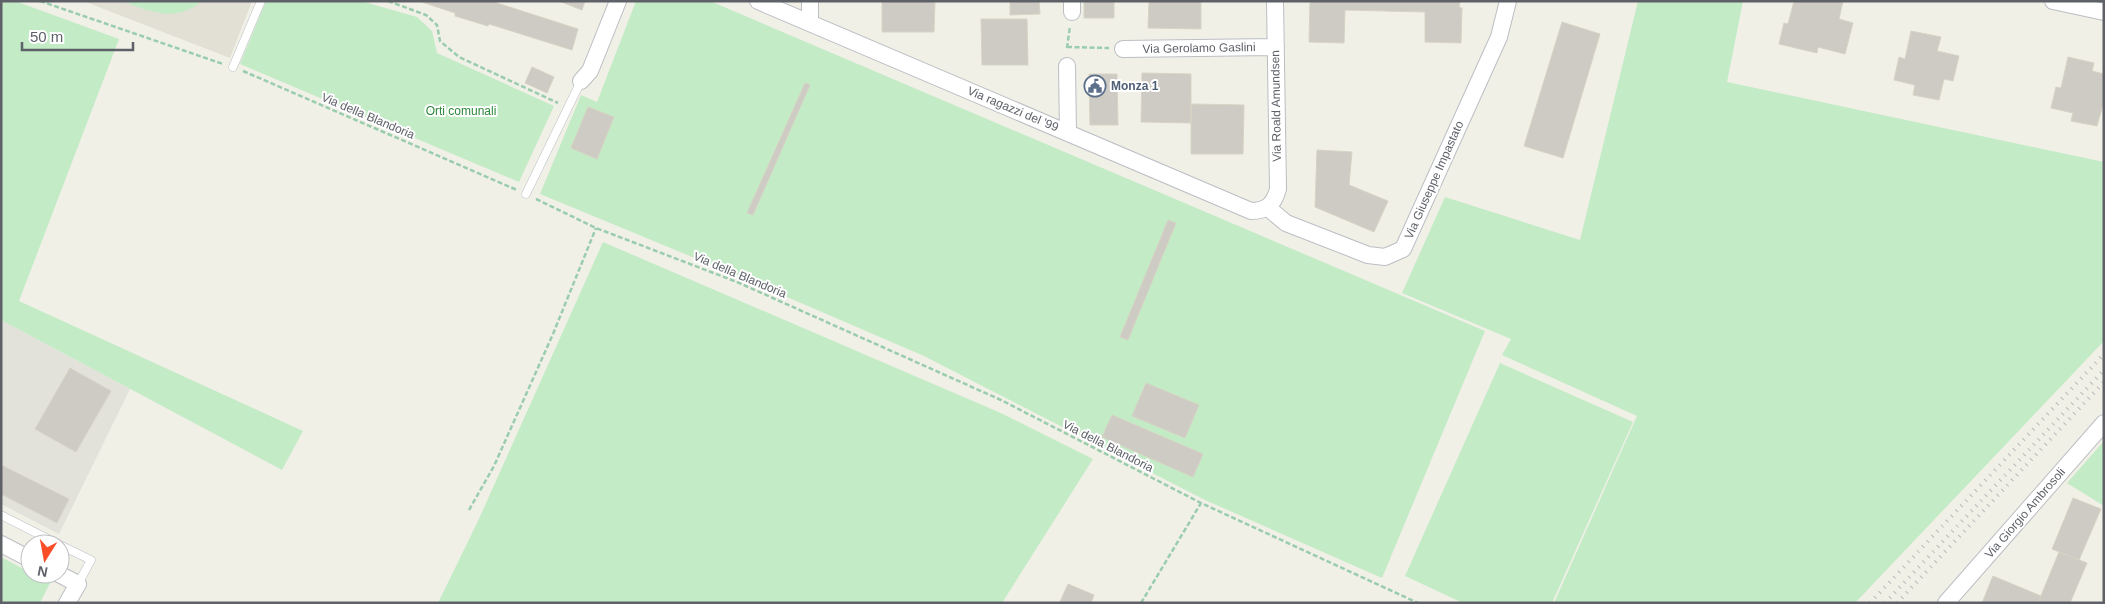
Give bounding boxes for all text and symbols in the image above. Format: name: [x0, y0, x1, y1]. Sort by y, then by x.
scale bar: [22, 20, 134, 52]
text: 50 m: [30, 28, 63, 45]
street label: Via Gerolamo Gaslini: [1142, 40, 1256, 56]
street label: Via Roald Amundsen: [1268, 50, 1284, 162]
public building icon: Monza 1: [1083, 74, 1107, 98]
place label: Monza 1: [1111, 79, 1159, 93]
street label: Via ragazzi del '99: [965, 84, 1061, 135]
street label: Via della Blandoria: [319, 90, 417, 142]
park label: Orti comunali: [426, 104, 496, 118]
street label: Via Giuseppe Impastato: [1402, 118, 1467, 241]
street label: Via della Blandoria: [691, 249, 789, 301]
street label: Via della Blandoria: [1060, 417, 1156, 475]
street label: Via Giorgio Ambrosoli: [1982, 465, 2068, 561]
north arrow: [20, 534, 70, 584]
text: N: [36, 563, 49, 581]

